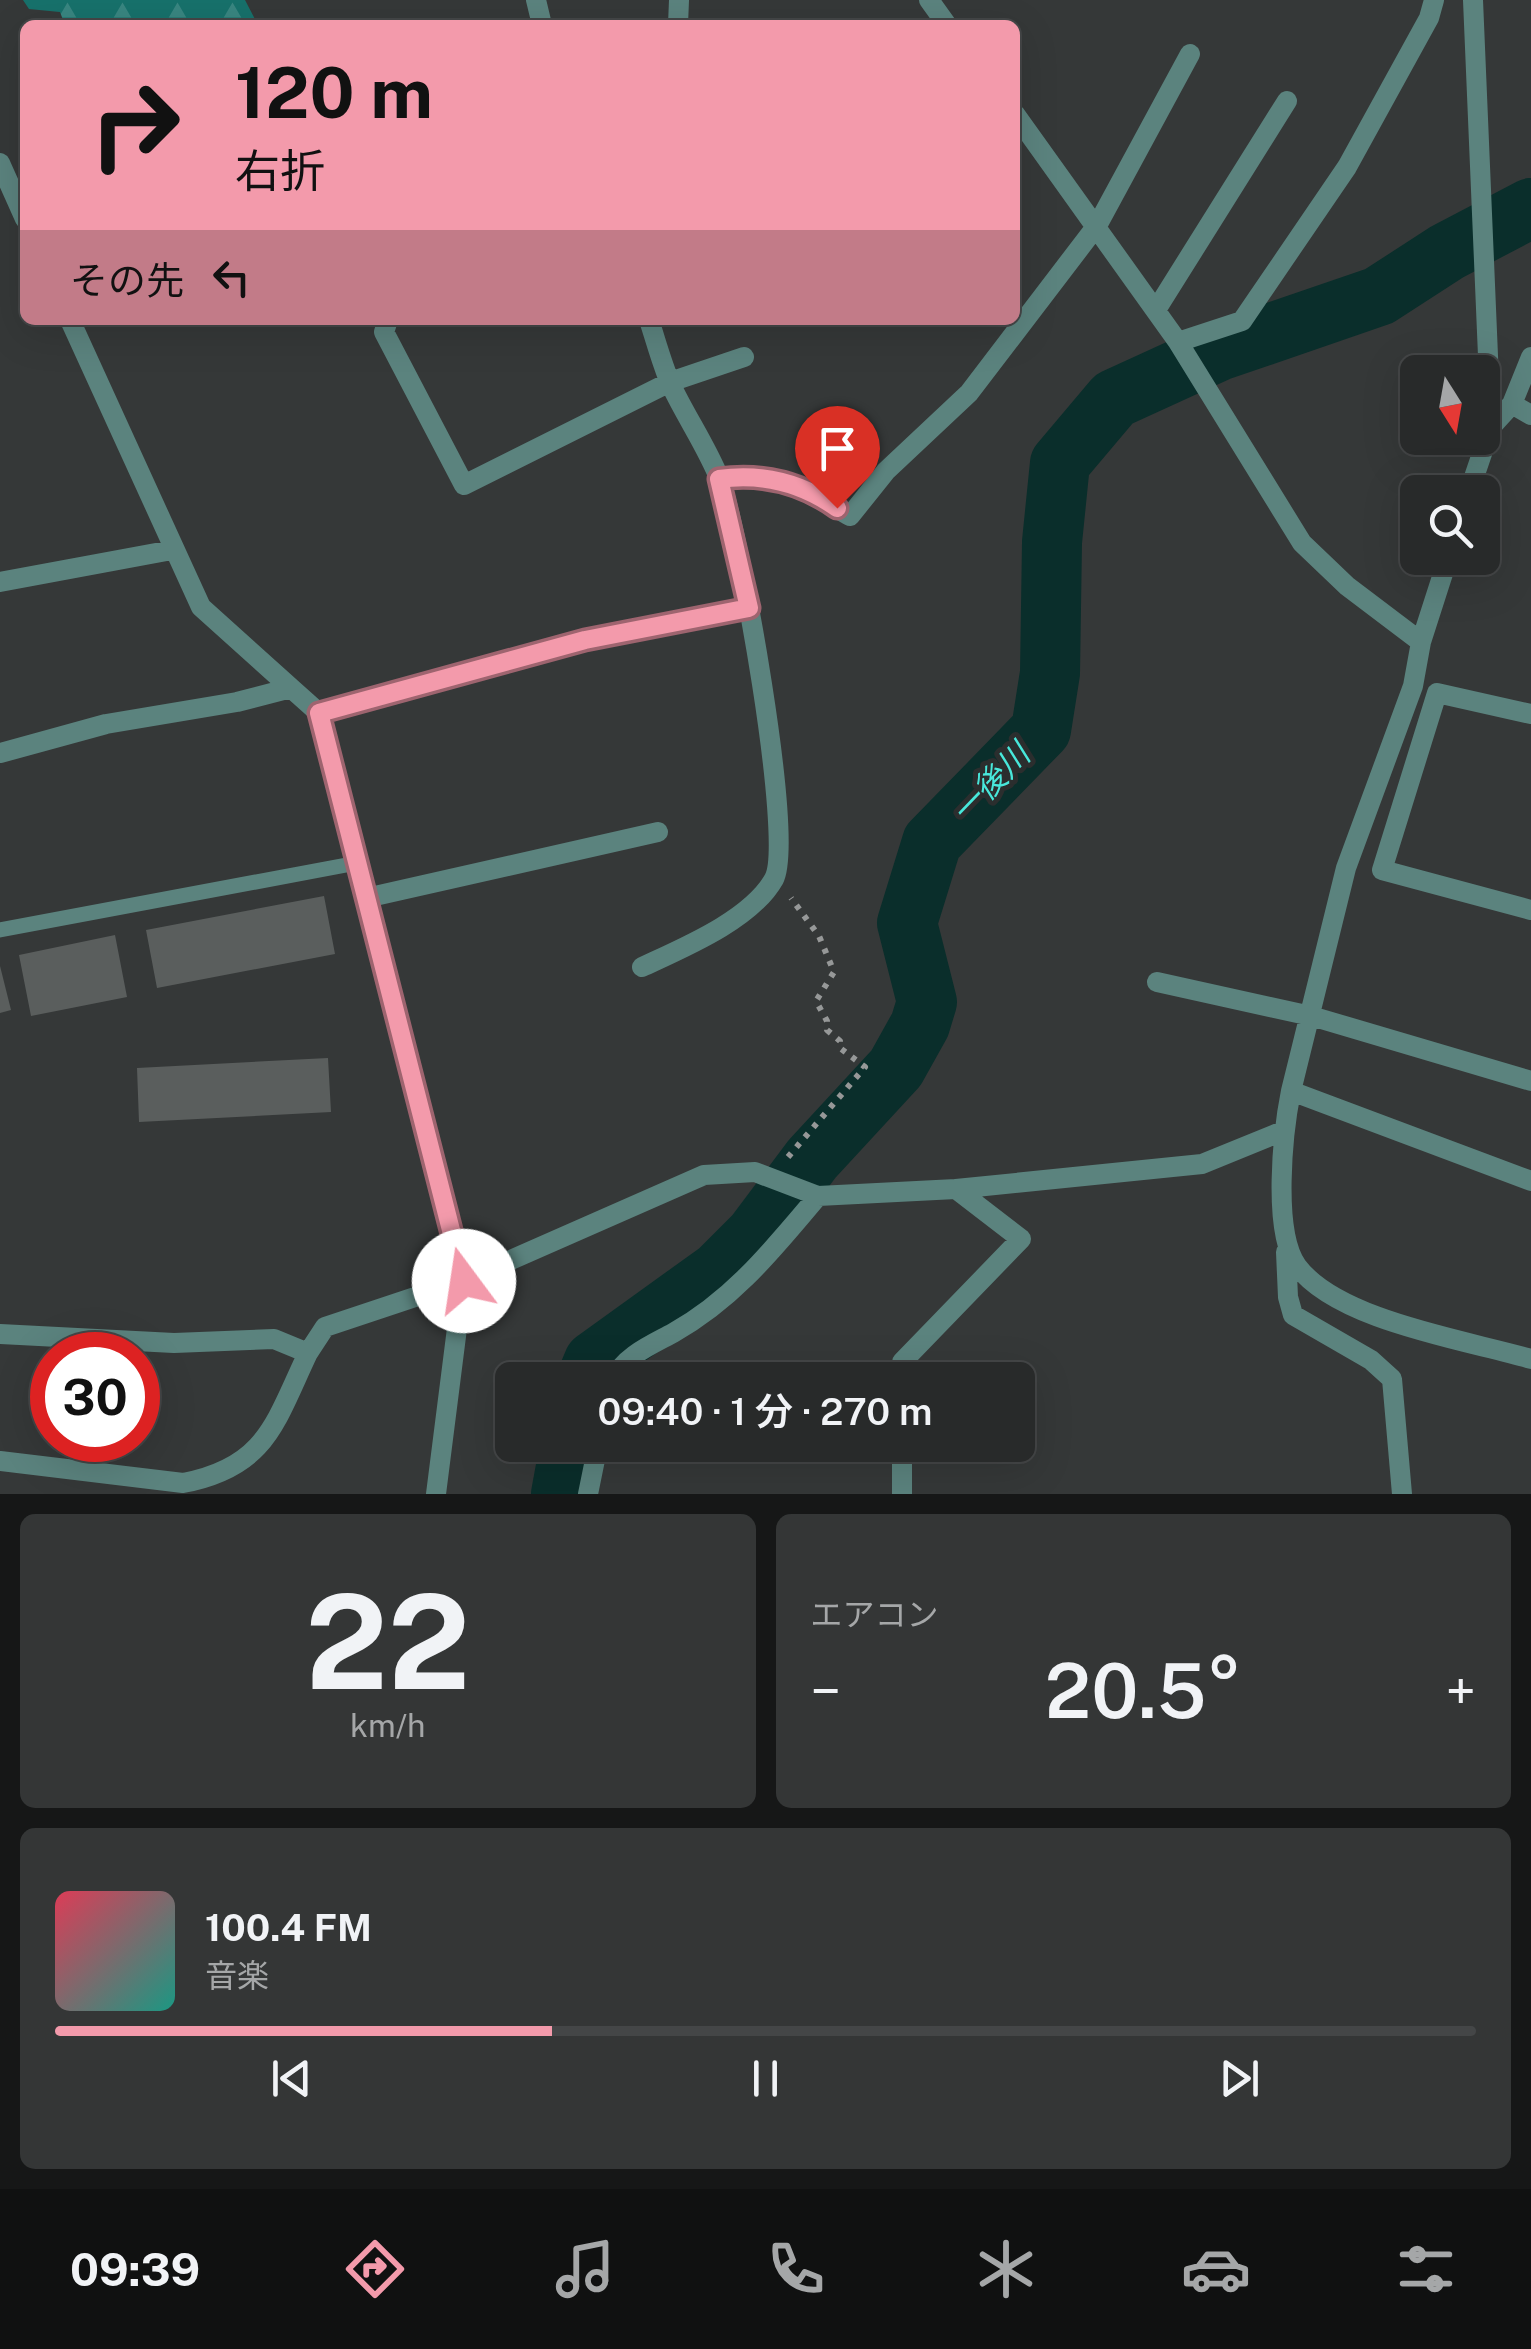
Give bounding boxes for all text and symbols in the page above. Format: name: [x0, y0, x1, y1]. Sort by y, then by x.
text: 120 m: [235, 51, 433, 134]
icon: right: [70, 60, 200, 190]
text: 右折: [235, 144, 325, 197]
icon: left: [204, 250, 259, 305]
text: その先: [70, 258, 184, 303]
north arrow: [1400, 355, 1500, 455]
map controls: [1400, 355, 1500, 575]
pin: [795, 406, 880, 509]
icon: arrive: [810, 421, 865, 476]
button: search: [1400, 475, 1500, 575]
water label: 一後川: [943, 733, 1039, 830]
position arrow: [412, 1229, 516, 1333]
speed limit sign: 30: [30, 1332, 160, 1462]
text: 09:40 · 1 分 · 270 m: [598, 1389, 933, 1434]
text: 22: [305, 1566, 470, 1718]
text: エアコン: [811, 1596, 939, 1633]
text: 20.5°: [1045, 1647, 1242, 1735]
text: −: [811, 1659, 841, 1723]
text: +: [1446, 1659, 1476, 1723]
text: km/h: [350, 1707, 425, 1744]
text: 100.4 FM: [205, 1905, 372, 1950]
text: 音楽: [205, 1957, 269, 1994]
icon: previous: [264, 2051, 319, 2106]
icon: pause: [738, 2051, 793, 2106]
icon: next: [1212, 2051, 1267, 2106]
icon: directions: [340, 2234, 410, 2304]
icon: music: [550, 2234, 620, 2304]
icon: phone: [761, 2234, 831, 2304]
icon: climate: [971, 2234, 1041, 2304]
icon: car: [1181, 2234, 1251, 2304]
icon: filters: [1391, 2234, 1461, 2304]
text: 09:39: [70, 2243, 200, 2296]

